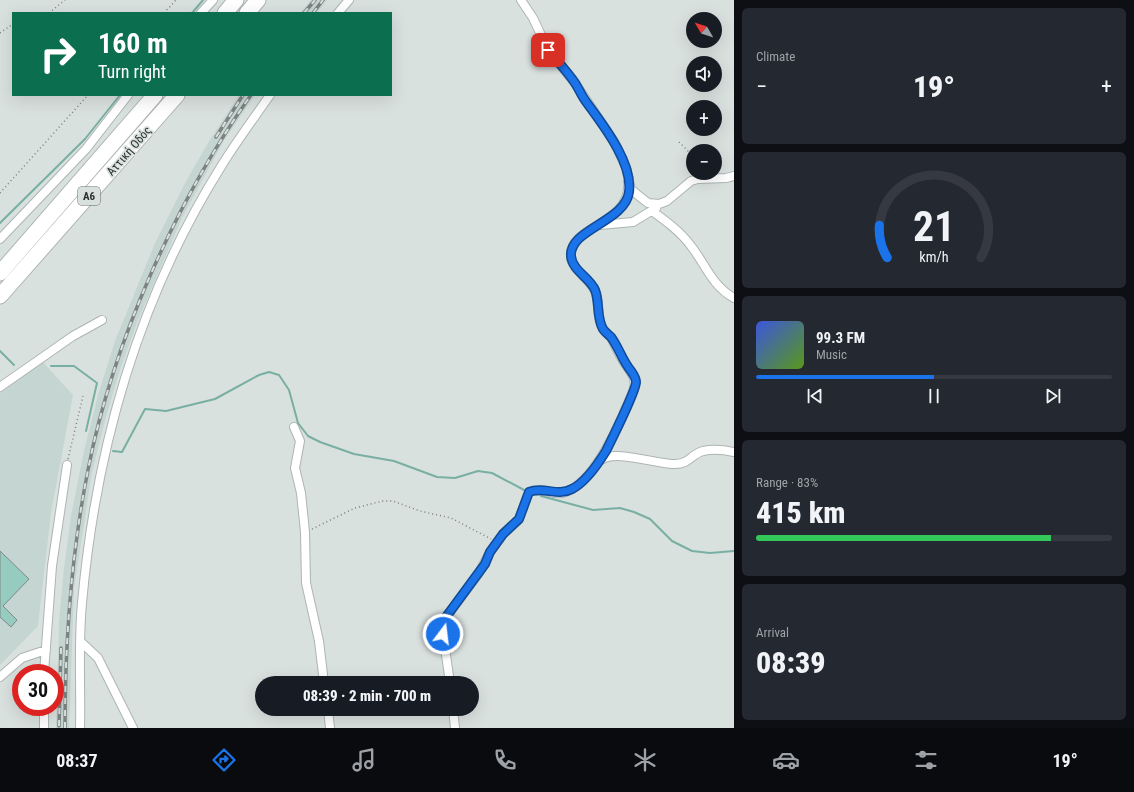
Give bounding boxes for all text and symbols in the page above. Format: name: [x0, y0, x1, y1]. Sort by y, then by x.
north arrow: [686, 12, 722, 48]
map controls: [686, 12, 722, 180]
text: 160 m: [98, 27, 168, 60]
icon: right: [32, 28, 84, 80]
pin: [531, 33, 565, 67]
icon: arrive: [537, 39, 559, 61]
text: Climate: [756, 49, 795, 64]
button: sound: [686, 56, 722, 92]
text: Turn right: [98, 61, 166, 82]
text: 19°: [913, 69, 955, 104]
text: −: [756, 74, 767, 99]
text: +: [1101, 74, 1112, 99]
button: +: [686, 100, 722, 136]
street label: Αττική Οδός: [104, 123, 154, 179]
button: −: [686, 144, 722, 180]
road number: Α6: [78, 187, 100, 205]
text: 21: [913, 202, 955, 251]
text: km/h: [919, 249, 949, 265]
text: 99.3 FM: [816, 329, 865, 347]
text: Music: [816, 347, 847, 362]
icon: previous: [804, 385, 826, 407]
icon: pause: [923, 385, 945, 407]
icon: next: [1042, 385, 1064, 407]
text: Range · 83%: [756, 475, 818, 490]
text: 415 km: [756, 495, 845, 530]
position arrow: [422, 613, 464, 655]
text: Arrival: [756, 625, 789, 640]
text: 08:39: [756, 645, 825, 680]
speed limit sign: 30: [12, 664, 64, 716]
text: 08:39 · 2 min · 700 m: [303, 687, 431, 705]
icon: directions: [210, 746, 238, 774]
icon: music: [350, 746, 378, 774]
icon: phone: [491, 746, 519, 774]
icon: climate: [631, 746, 659, 774]
icon: car: [772, 746, 800, 774]
icon: filters: [912, 746, 940, 774]
text: 08:37: [56, 750, 98, 771]
text: 19°: [1052, 750, 1078, 771]

